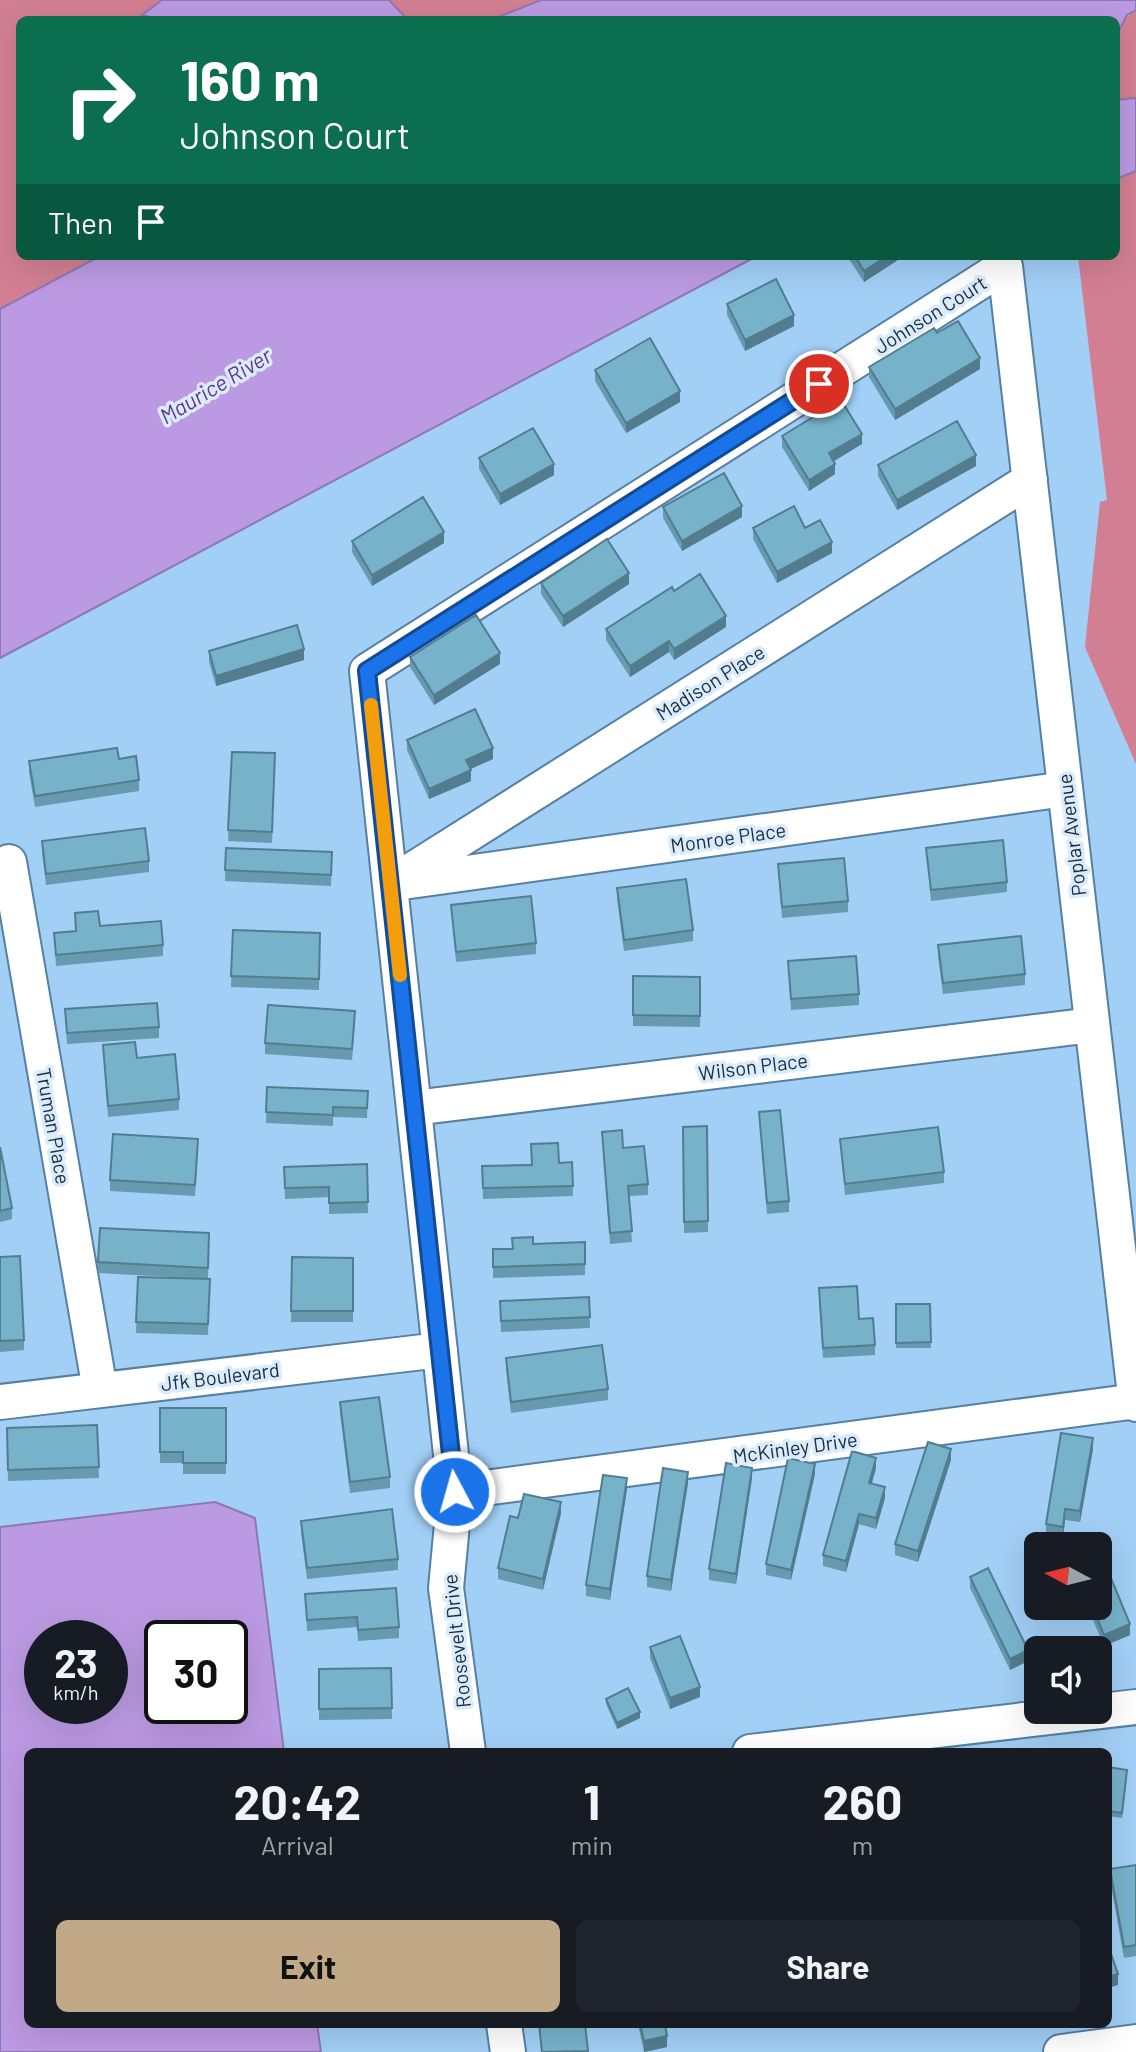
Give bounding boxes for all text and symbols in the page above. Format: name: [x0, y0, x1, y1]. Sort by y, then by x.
text: 160 m: [180, 45, 320, 112]
icon: right: [48, 48, 152, 152]
text: Johnson Court: [180, 113, 410, 156]
icon: arrive: [129, 200, 173, 244]
text: Then: [48, 204, 113, 240]
street label: Johnson Court: [869, 270, 991, 358]
water label: Maurice River: [154, 341, 277, 429]
pin: [785, 350, 853, 418]
icon: arrive: [797, 362, 841, 406]
street label: Madison Place: [651, 639, 769, 725]
street label: Poplar Avenue: [1052, 772, 1090, 898]
street label: Monroe Place: [669, 817, 787, 857]
street label: Wilson Place: [697, 1047, 809, 1085]
street label: Truman Place: [32, 1066, 76, 1186]
street label: Jfk Boulevard: [159, 1357, 281, 1395]
street label: McKinley Drive: [731, 1426, 859, 1468]
position arrow: [413, 1450, 497, 1534]
north arrow: [1024, 1532, 1112, 1620]
map controls: [1024, 1532, 1112, 1724]
street label: Roosevelt Drive: [437, 1573, 475, 1709]
speed limit sign: 30: [144, 1620, 248, 1724]
button: sound: [1024, 1636, 1112, 1724]
text: 23: [54, 1638, 98, 1686]
text: km/h: [53, 1680, 99, 1704]
text: 20:42: [234, 1772, 361, 1830]
text: 1: [583, 1772, 600, 1830]
text: 260: [822, 1772, 902, 1830]
text: Arrival: [261, 1829, 334, 1860]
text: min: [571, 1829, 613, 1860]
text: m: [852, 1829, 873, 1860]
button: Exit: [56, 1920, 560, 2012]
button: Share: [576, 1920, 1080, 2012]

